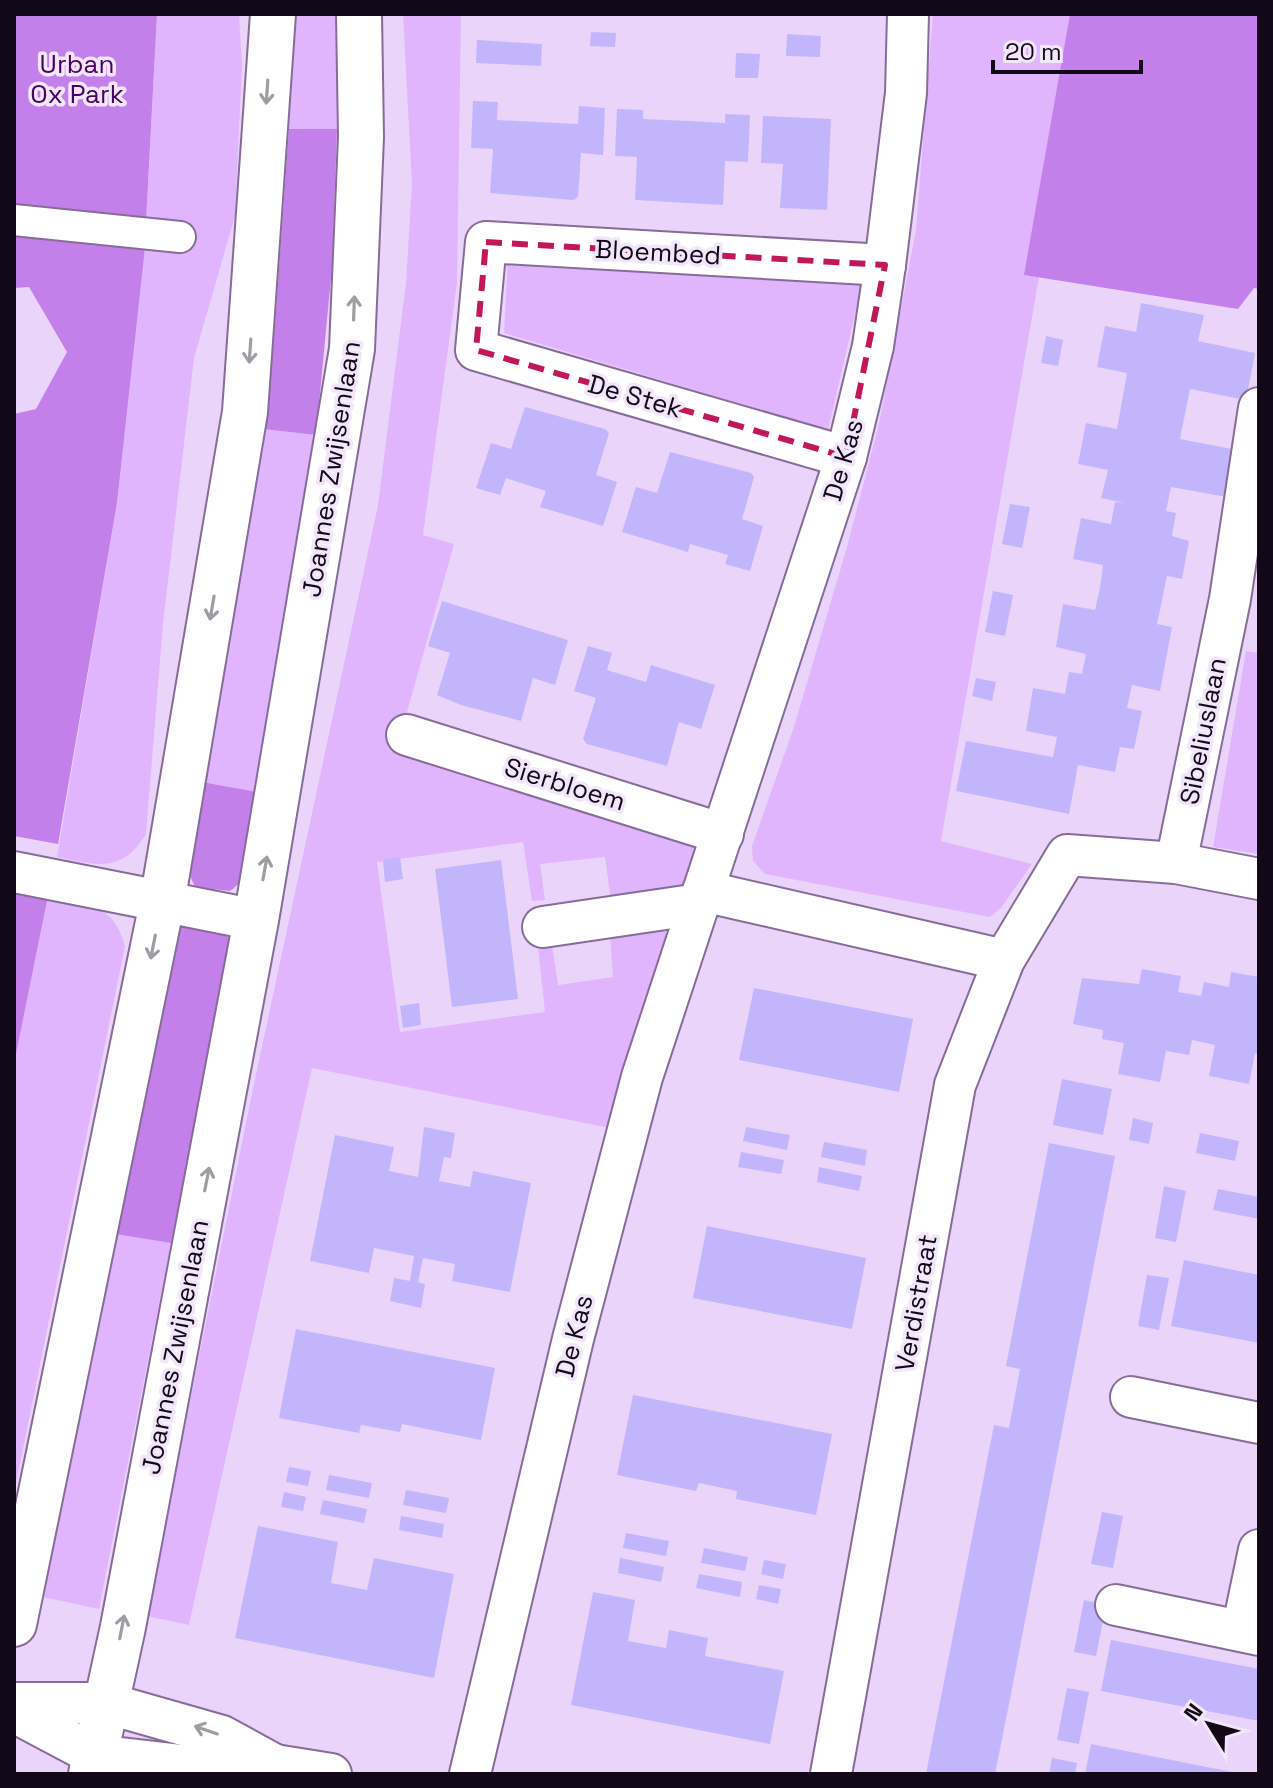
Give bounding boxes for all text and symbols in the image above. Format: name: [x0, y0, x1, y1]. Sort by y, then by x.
scale bar: [993, 24, 1141, 74]
text: 20 m: [1005, 36, 1062, 67]
park label: Urban Ox Park: [30, 47, 124, 111]
one-way arrow: [259, 78, 274, 105]
street label: Bloembed: [594, 232, 722, 272]
one-way arrow: [346, 295, 361, 322]
one-way arrow: [242, 337, 257, 364]
street label: Joannes Zwijsenlaan: [294, 338, 368, 600]
street label: De Stek: [584, 366, 686, 426]
street label: De Kas: [815, 415, 871, 505]
one-way arrow: [204, 595, 219, 620]
street label: Sibeliuslaan: [1172, 655, 1234, 807]
street label: Sierbloem: [501, 750, 629, 818]
one-way arrow: [258, 856, 273, 881]
one-way arrow: [145, 934, 160, 959]
one-way arrow: [201, 1167, 216, 1192]
street label: Joannes Zwijsenlaan: [134, 1217, 216, 1477]
street label: Verdistraat: [887, 1232, 945, 1374]
street label: De Kas: [547, 1291, 601, 1381]
one-way arrow: [116, 1615, 131, 1640]
north arrow: [1169, 1684, 1249, 1764]
text: N: [1177, 1698, 1209, 1726]
one-way arrow: [193, 1721, 218, 1736]

